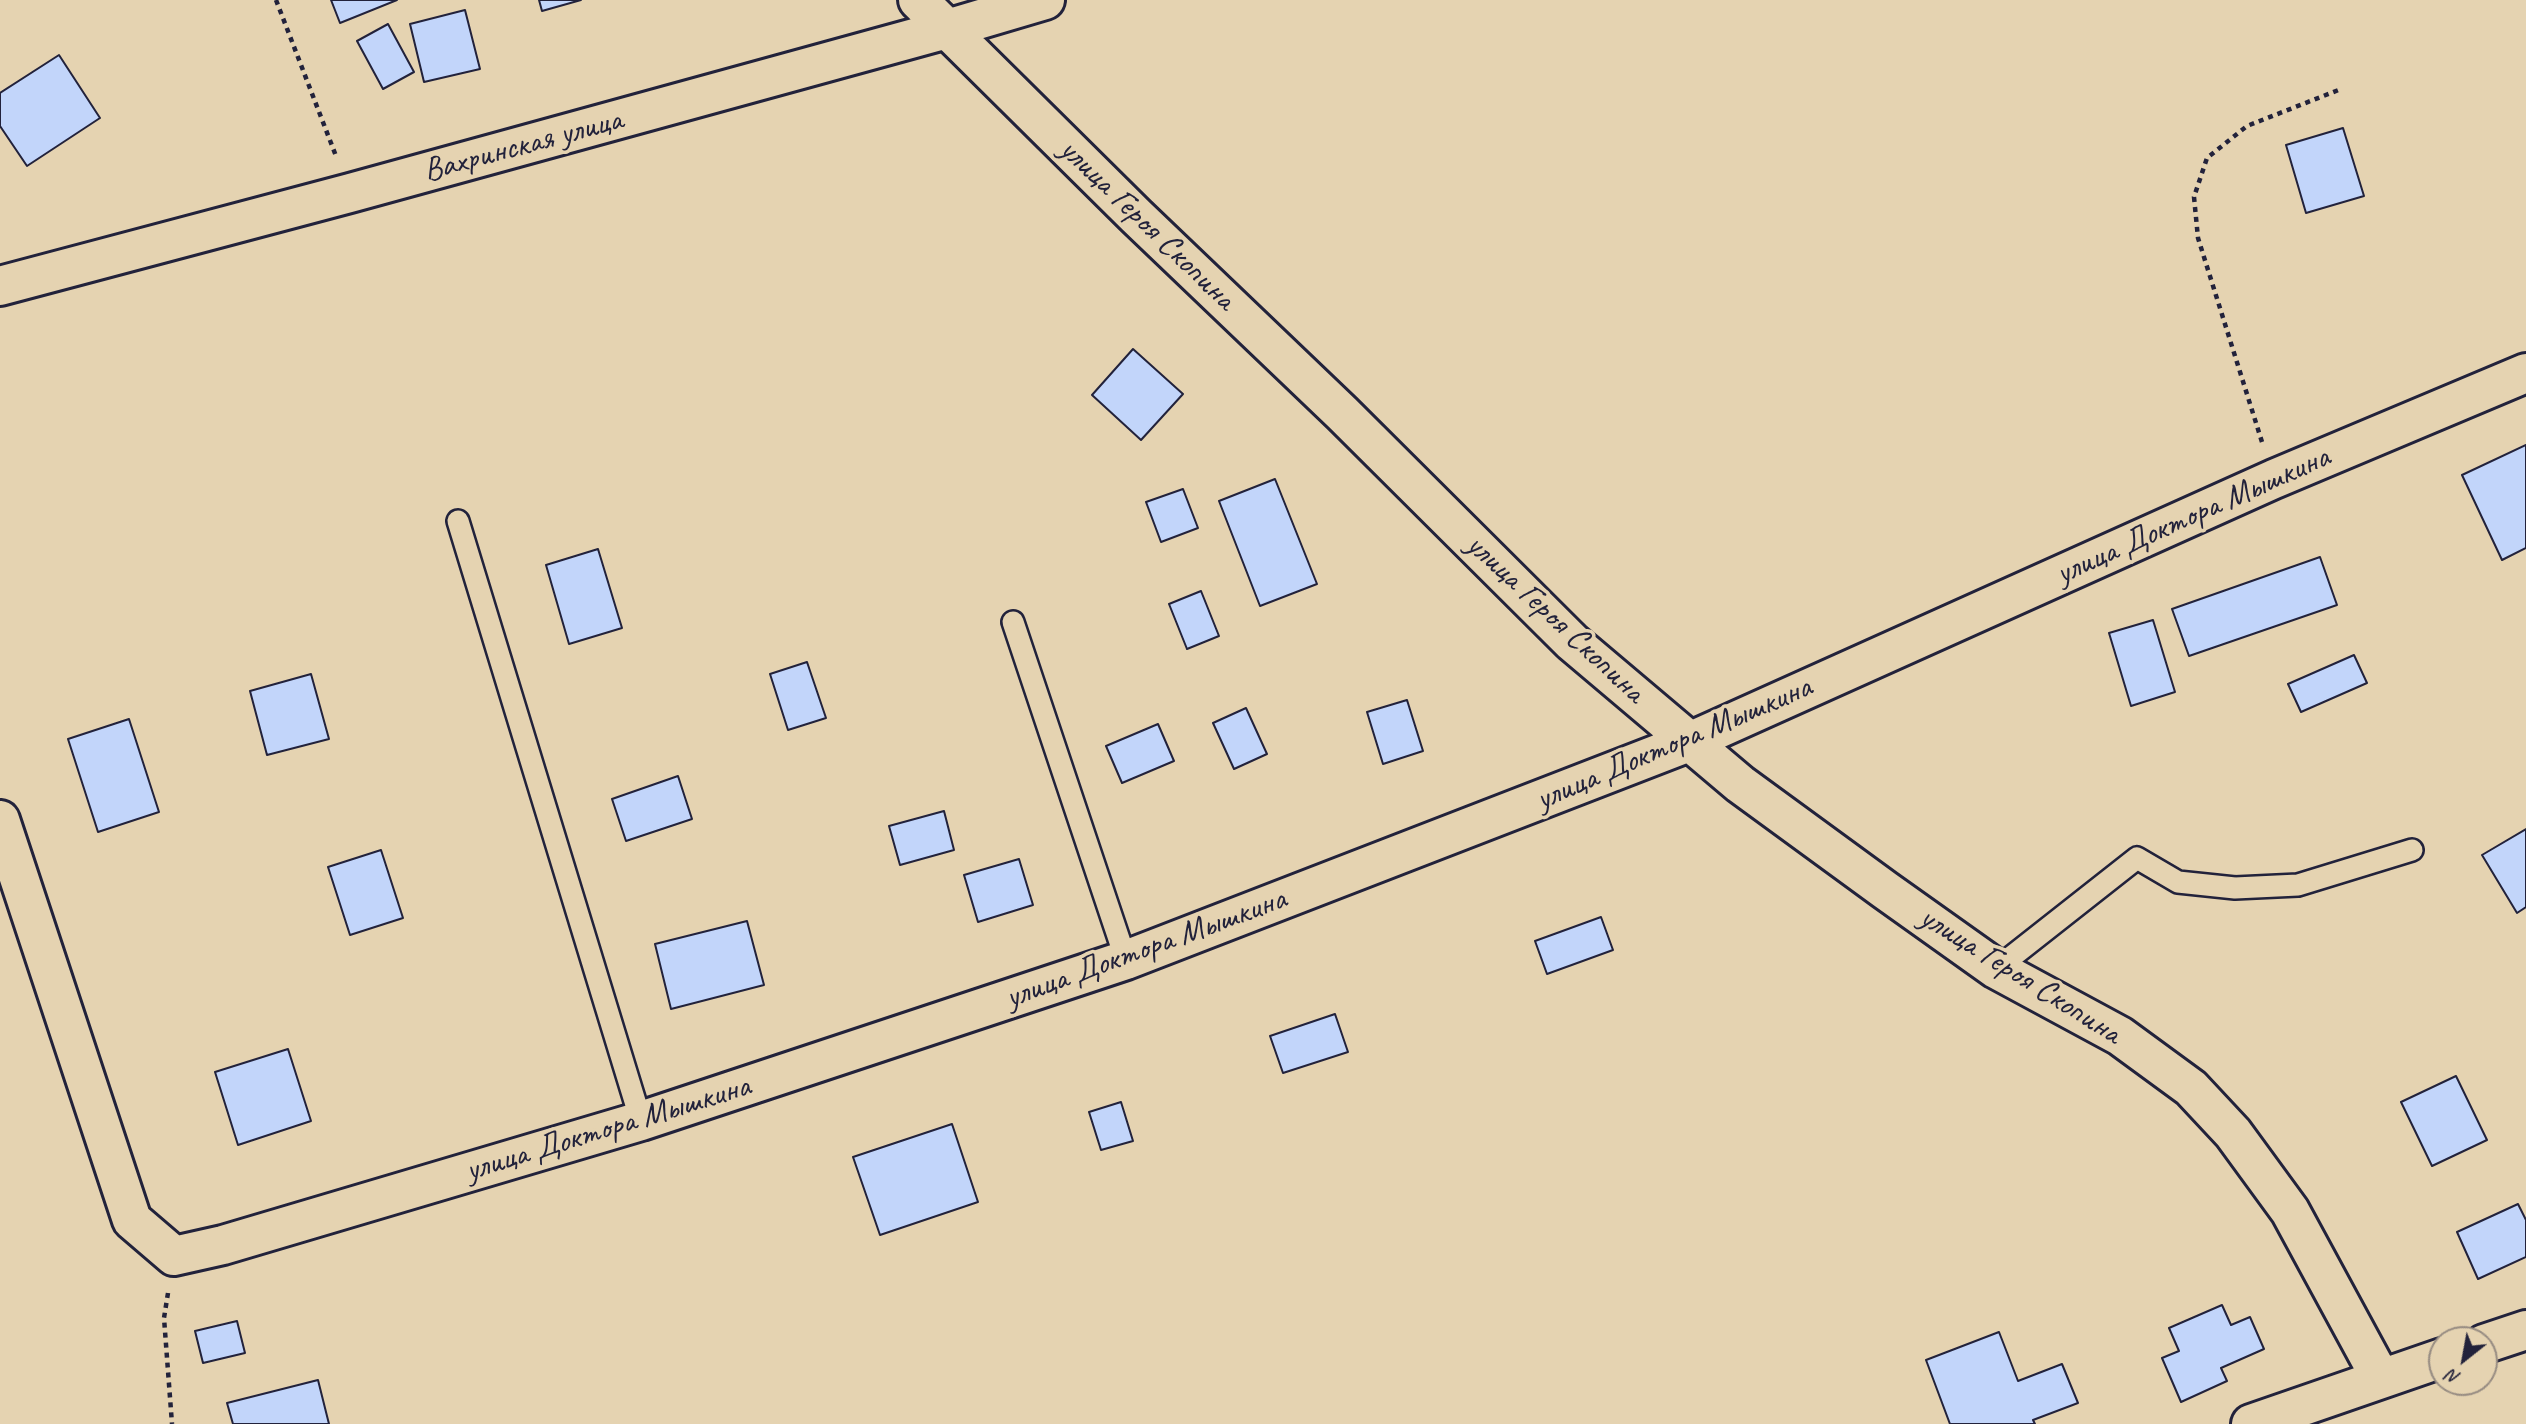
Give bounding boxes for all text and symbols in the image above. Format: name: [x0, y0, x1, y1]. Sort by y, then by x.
street label: Вахринская улица: [419, 100, 627, 192]
street label: улица Героя Скопина: [1050, 131, 1244, 319]
street label: улица Доктора Мышкина: [2050, 438, 2336, 594]
street label: улица Героя Скопина: [1457, 526, 1653, 712]
street label: улица Доктора Мышкина: [1530, 668, 1818, 820]
street label: улица Доктора Мышкина: [1000, 880, 1292, 1018]
street label: улица Героя Скопина: [1912, 898, 2128, 1054]
street label: улица Доктора Мышкина: [461, 1067, 755, 1191]
north arrow: [2428, 1326, 2498, 1396]
text: N: [2442, 1364, 2464, 1391]

